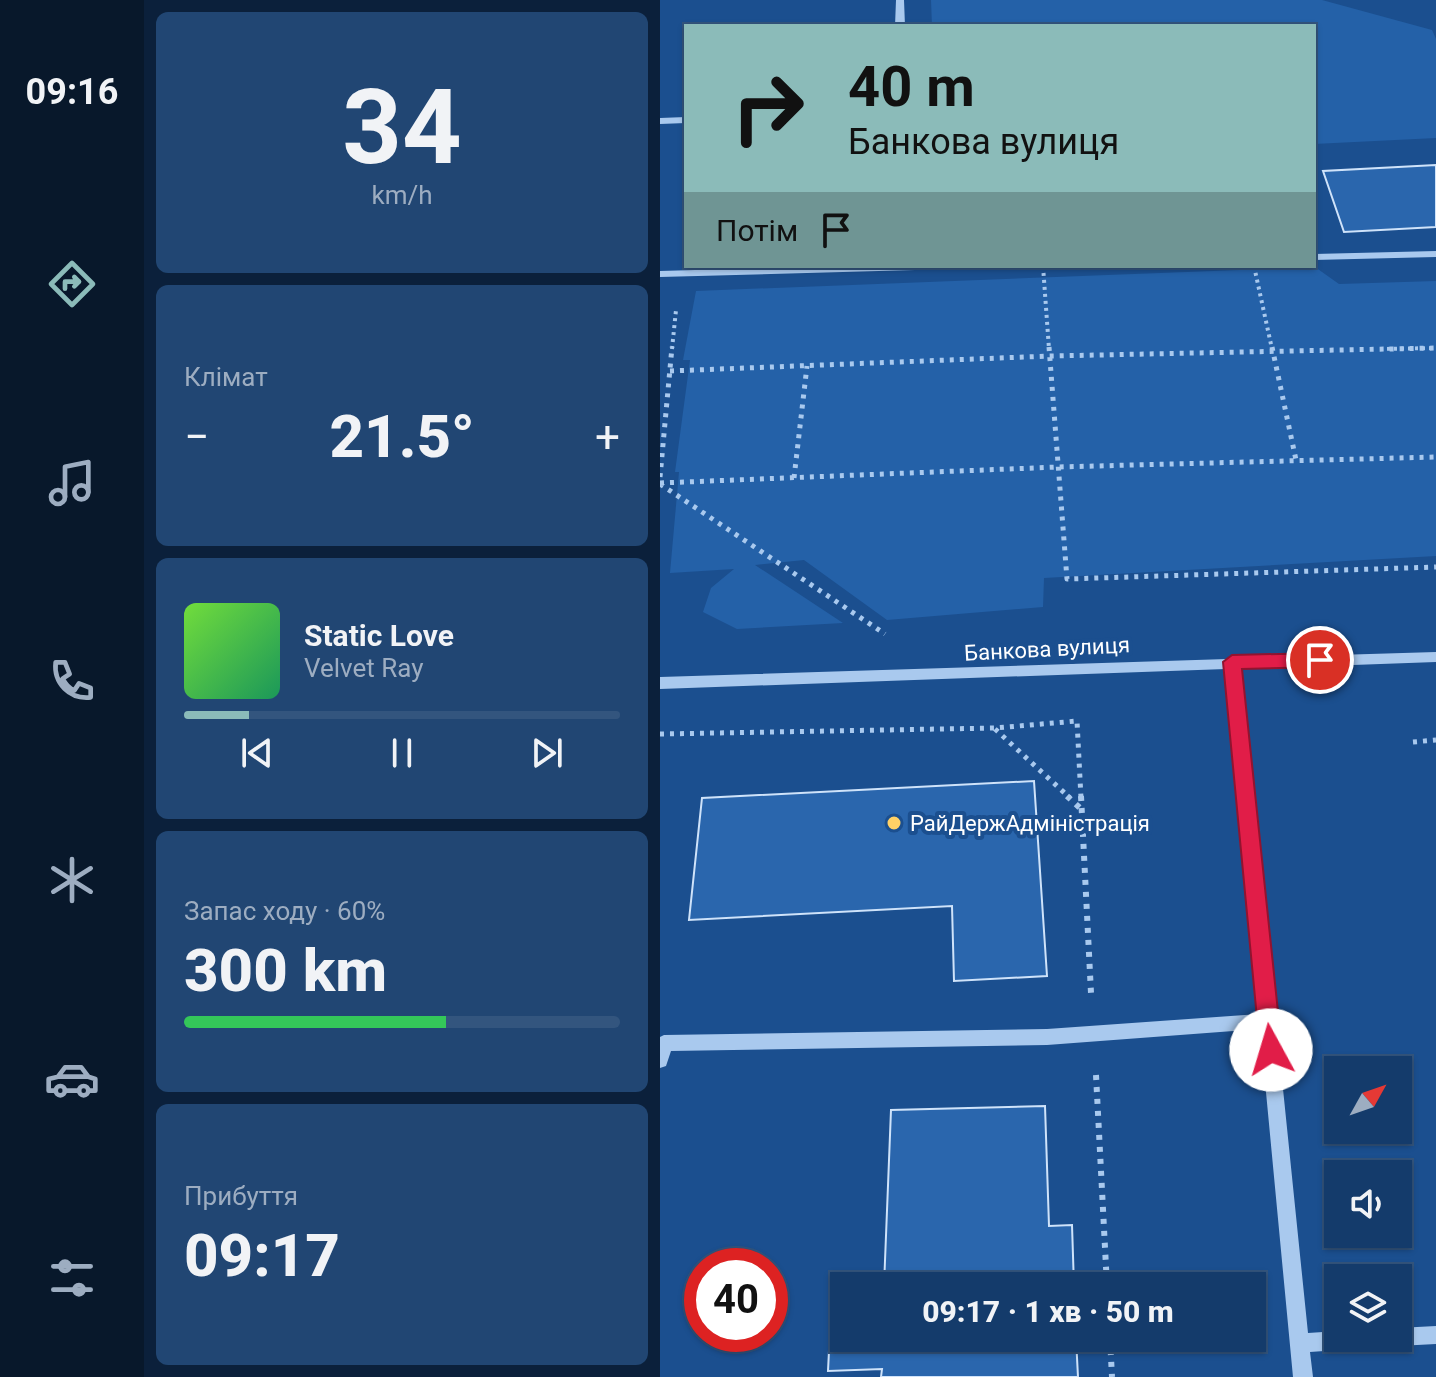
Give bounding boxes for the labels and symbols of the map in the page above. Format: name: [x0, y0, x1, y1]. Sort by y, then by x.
pin: [1286, 626, 1354, 694]
street label: Банкова вулиця: [964, 632, 1130, 666]
place label: РайДержАдміністрація: [910, 811, 1150, 836]
marker: РайДержАдміністрація: [885, 814, 903, 832]
position arrow: [1229, 1008, 1313, 1092]
north arrow: [1324, 1056, 1412, 1144]
speed limit sign: 40: [684, 1248, 788, 1352]

